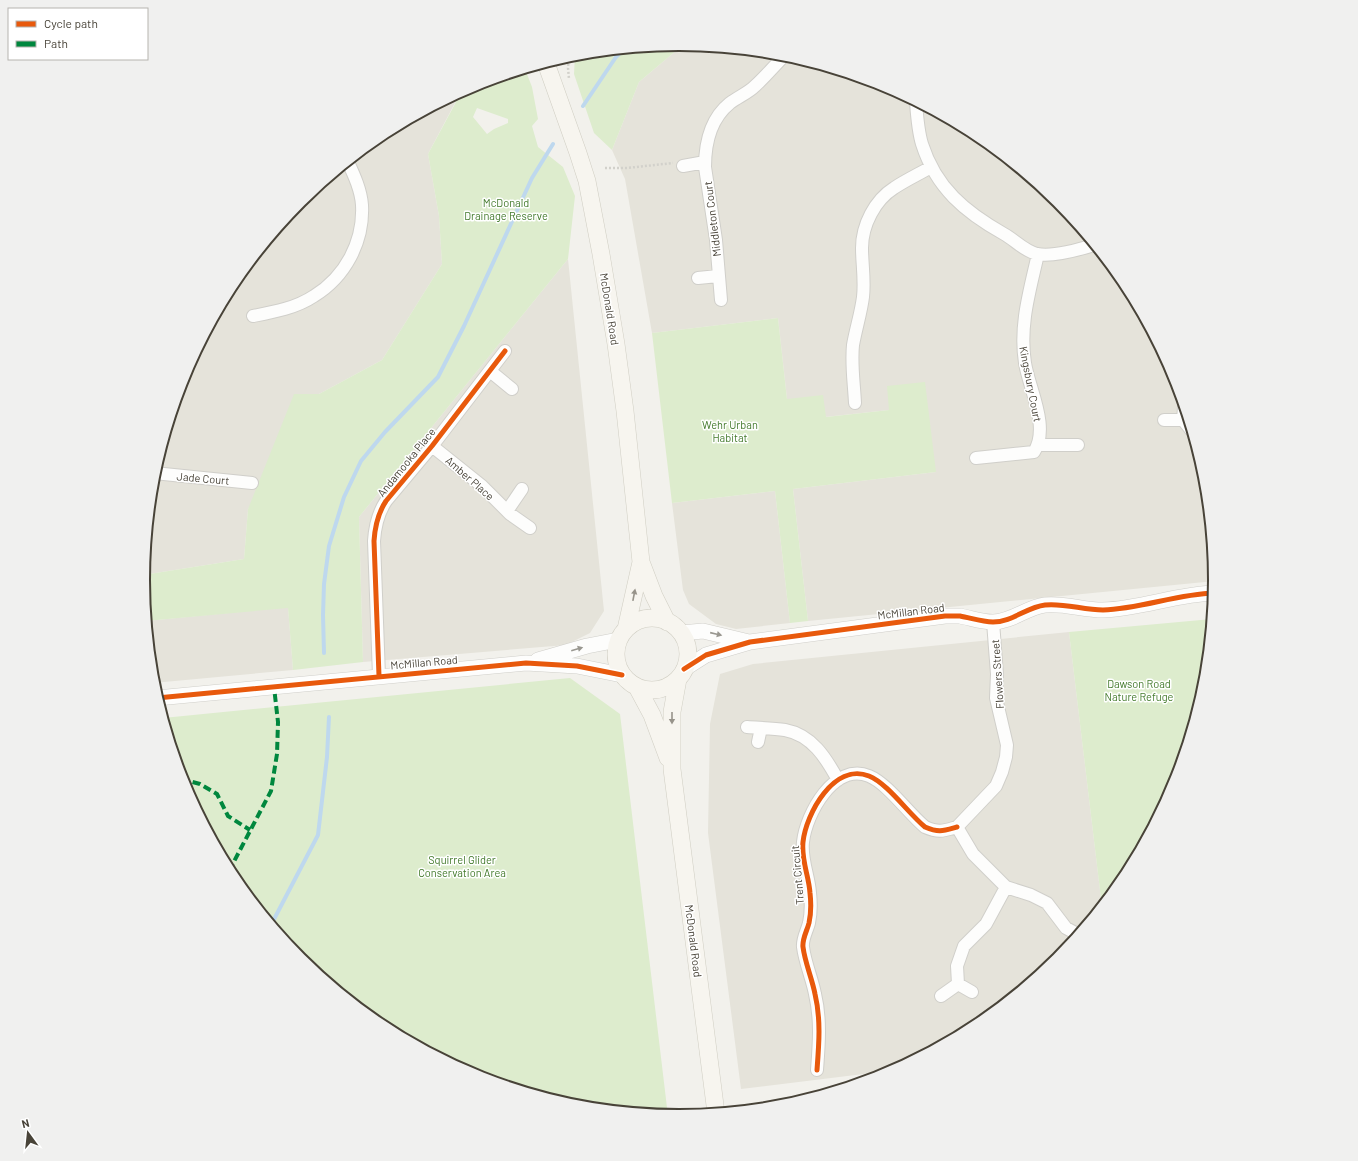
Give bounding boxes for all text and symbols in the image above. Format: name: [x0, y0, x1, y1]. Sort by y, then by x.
legend: [8, 8, 148, 60]
text: Cycle path: [44, 16, 98, 30]
text: Path: [44, 36, 68, 50]
street label: Middleton Court: [701, 181, 723, 257]
park label: McDonald Drainage Reserve: [464, 196, 548, 222]
street label: McDonald Road: [598, 272, 622, 346]
street label: Kingsbury Court: [1017, 345, 1045, 423]
park label: Wehr Urban Habitat: [702, 418, 758, 444]
street label: Andamooka Place: [374, 425, 438, 499]
street label: Amber Place: [443, 453, 497, 503]
street label: Jade Court: [176, 469, 230, 487]
one-way arrow: [631, 589, 637, 602]
street label: McMillan Road: [877, 600, 945, 622]
one-way arrow: [710, 632, 722, 638]
street label: Flowers Street: [988, 639, 1006, 709]
one-way arrow: [571, 646, 583, 652]
street label: McMillan Road: [390, 653, 458, 671]
park label: Dawson Road Nature Refuge: [1105, 677, 1174, 703]
one-way arrow: [669, 712, 675, 725]
street label: Trent Circuit: [788, 845, 806, 905]
park label: Squirrel Glider Conservation Area: [418, 853, 506, 879]
street label: McDonald Road: [683, 904, 705, 978]
north arrow: [8, 1113, 48, 1153]
text: N: [20, 1116, 31, 1130]

